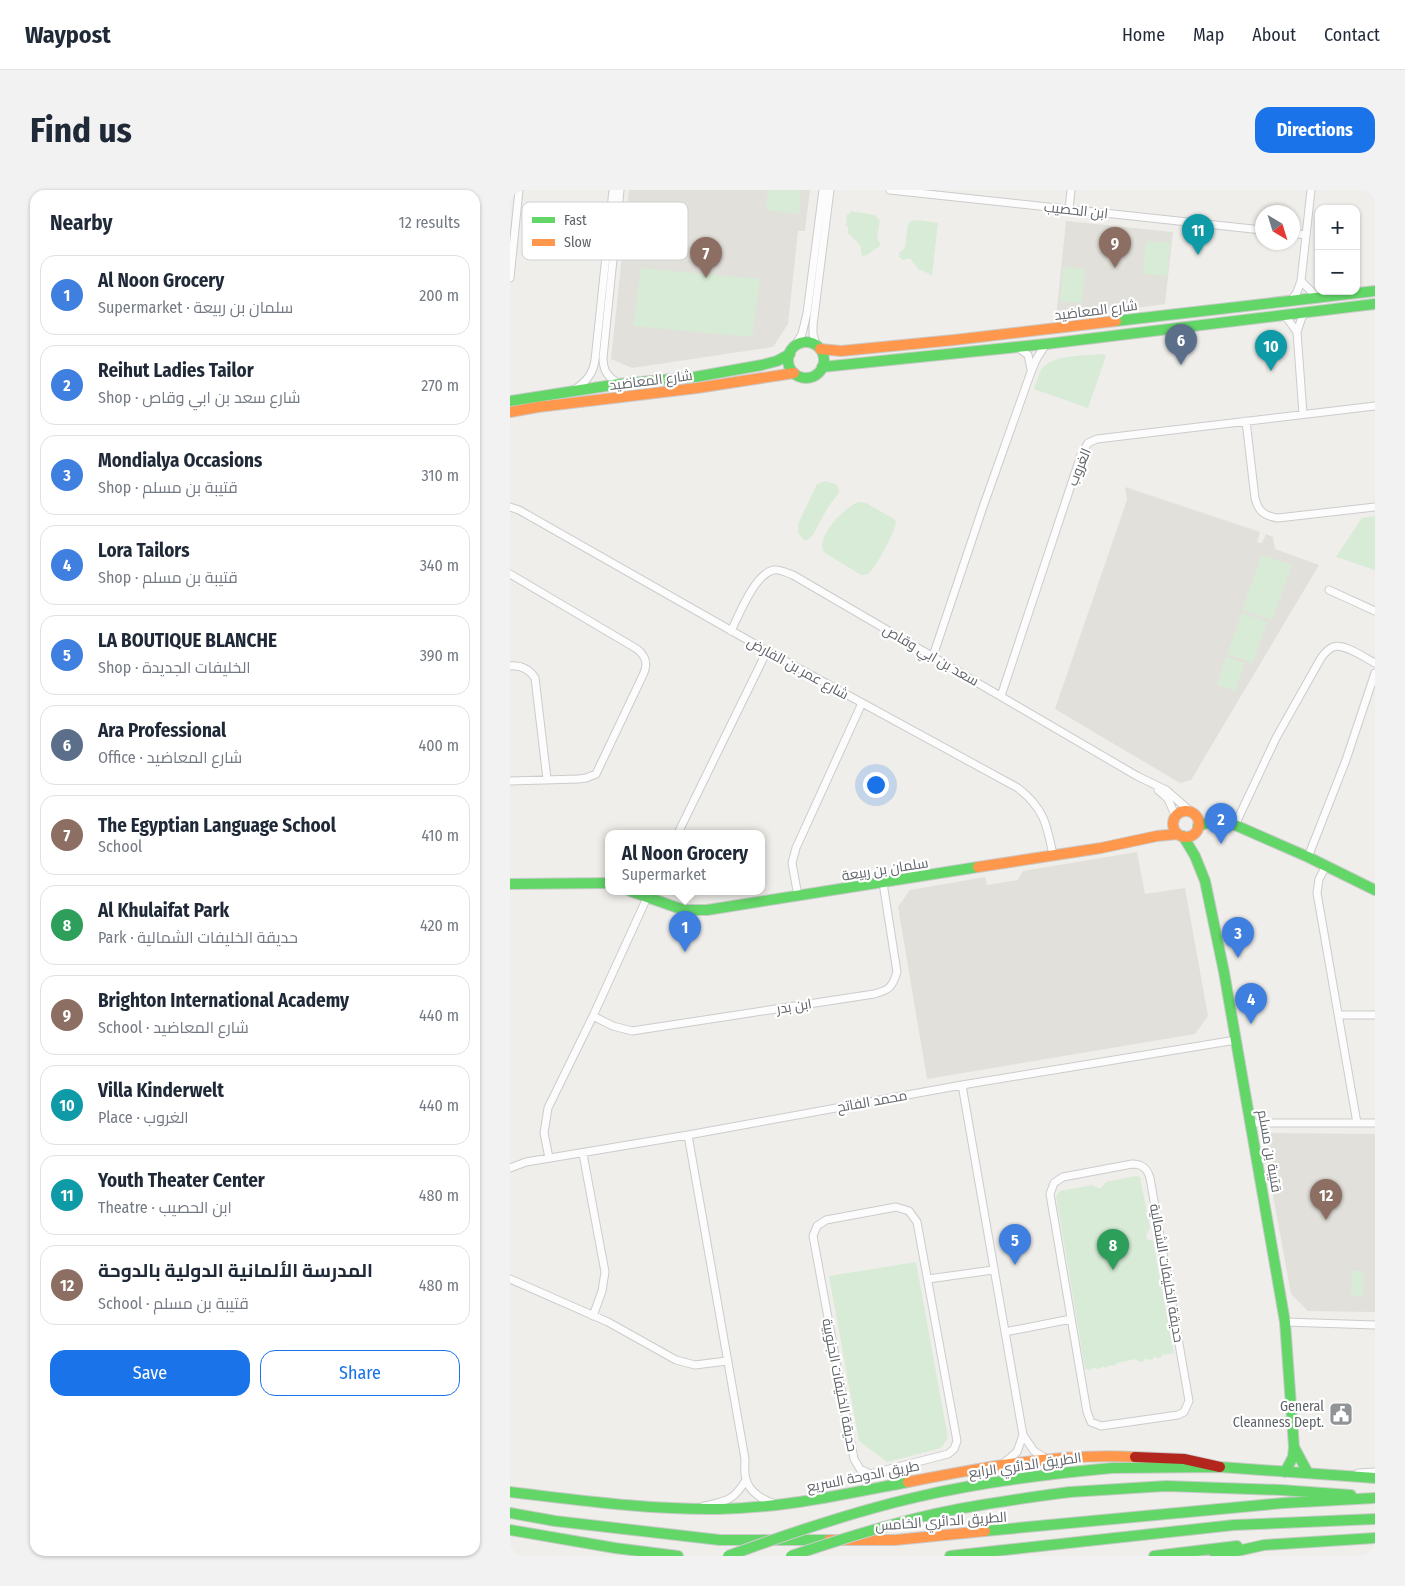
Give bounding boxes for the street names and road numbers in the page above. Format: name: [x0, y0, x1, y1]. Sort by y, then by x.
street label: ابن الحصيب: [1043, 199, 1109, 222]
street label: شارع المعاضيد: [1054, 297, 1139, 324]
street label: شارع المعاضيد: [609, 367, 694, 394]
street label: الغروب: [1064, 446, 1095, 489]
street label: سعد بن ابي وقاص: [878, 621, 982, 692]
street label: شارع عمر بن الفارض: [744, 633, 852, 703]
street label: سلمان بن ربيعة: [841, 854, 930, 885]
street label: ابن بدر: [774, 995, 813, 1018]
street label: محمد الفاتح: [836, 1087, 908, 1116]
street label: قتيبة بن مسلم: [1253, 1108, 1285, 1194]
street label: حديقة الخليفات الشمالية: [1146, 1202, 1187, 1344]
street label: حديقة الخليفات الجنوبية: [818, 1317, 861, 1453]
street label: الطريق الدائري الرابع: [968, 1449, 1083, 1485]
street label: طريق الدوحة السريع: [805, 1457, 921, 1496]
street label: الطريق الدائري الخامس: [874, 1508, 1008, 1538]

